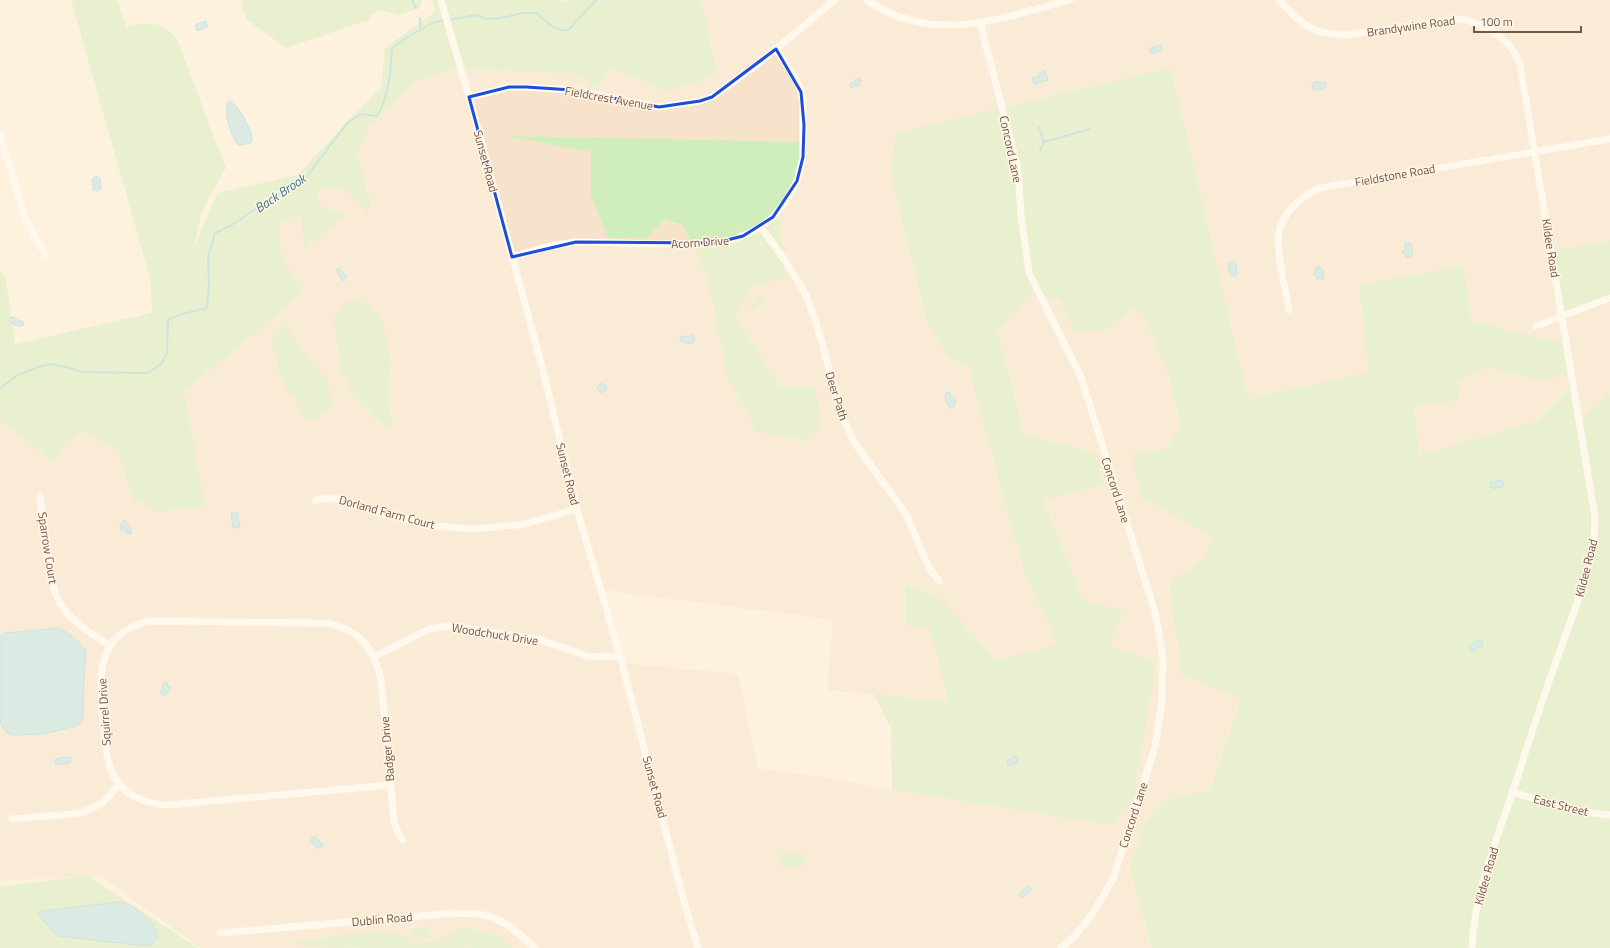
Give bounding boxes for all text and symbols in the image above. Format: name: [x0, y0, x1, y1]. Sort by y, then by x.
scale bar: [1474, 8, 1581, 34]
street label: Brandywine Road: [1366, 10, 1456, 42]
text: 100 m: [1480, 12, 1513, 31]
street label: Fieldcrest Avenue: [563, 81, 655, 115]
street label: Concord Lane: [995, 114, 1027, 184]
street label: Sunset Road: [469, 128, 503, 194]
street label: Fieldstone Road: [1353, 159, 1437, 191]
water label: Back Brook: [250, 167, 311, 218]
street label: Kildee Road: [1537, 217, 1565, 279]
street label: Acorn Drive: [670, 230, 730, 254]
street label: Deer Path: [821, 369, 853, 423]
street label: Sunset Road: [551, 441, 585, 507]
street label: Concord Lane: [1096, 455, 1136, 525]
street label: Dorland Farm Court: [337, 490, 438, 534]
street label: Sparrow Court: [33, 511, 63, 586]
street label: Kildee Road: [1570, 537, 1602, 599]
street label: Woodchuck Drive: [450, 618, 540, 650]
street label: Squirrel Drive: [92, 678, 116, 746]
street label: Badger Drive: [375, 716, 399, 782]
street label: Sunset Road: [638, 754, 672, 820]
street label: Concord Lane: [1113, 780, 1153, 850]
street label: East Street: [1532, 789, 1591, 821]
street label: Kildee Road: [1469, 845, 1503, 907]
street label: Dublin Road: [351, 907, 413, 931]

